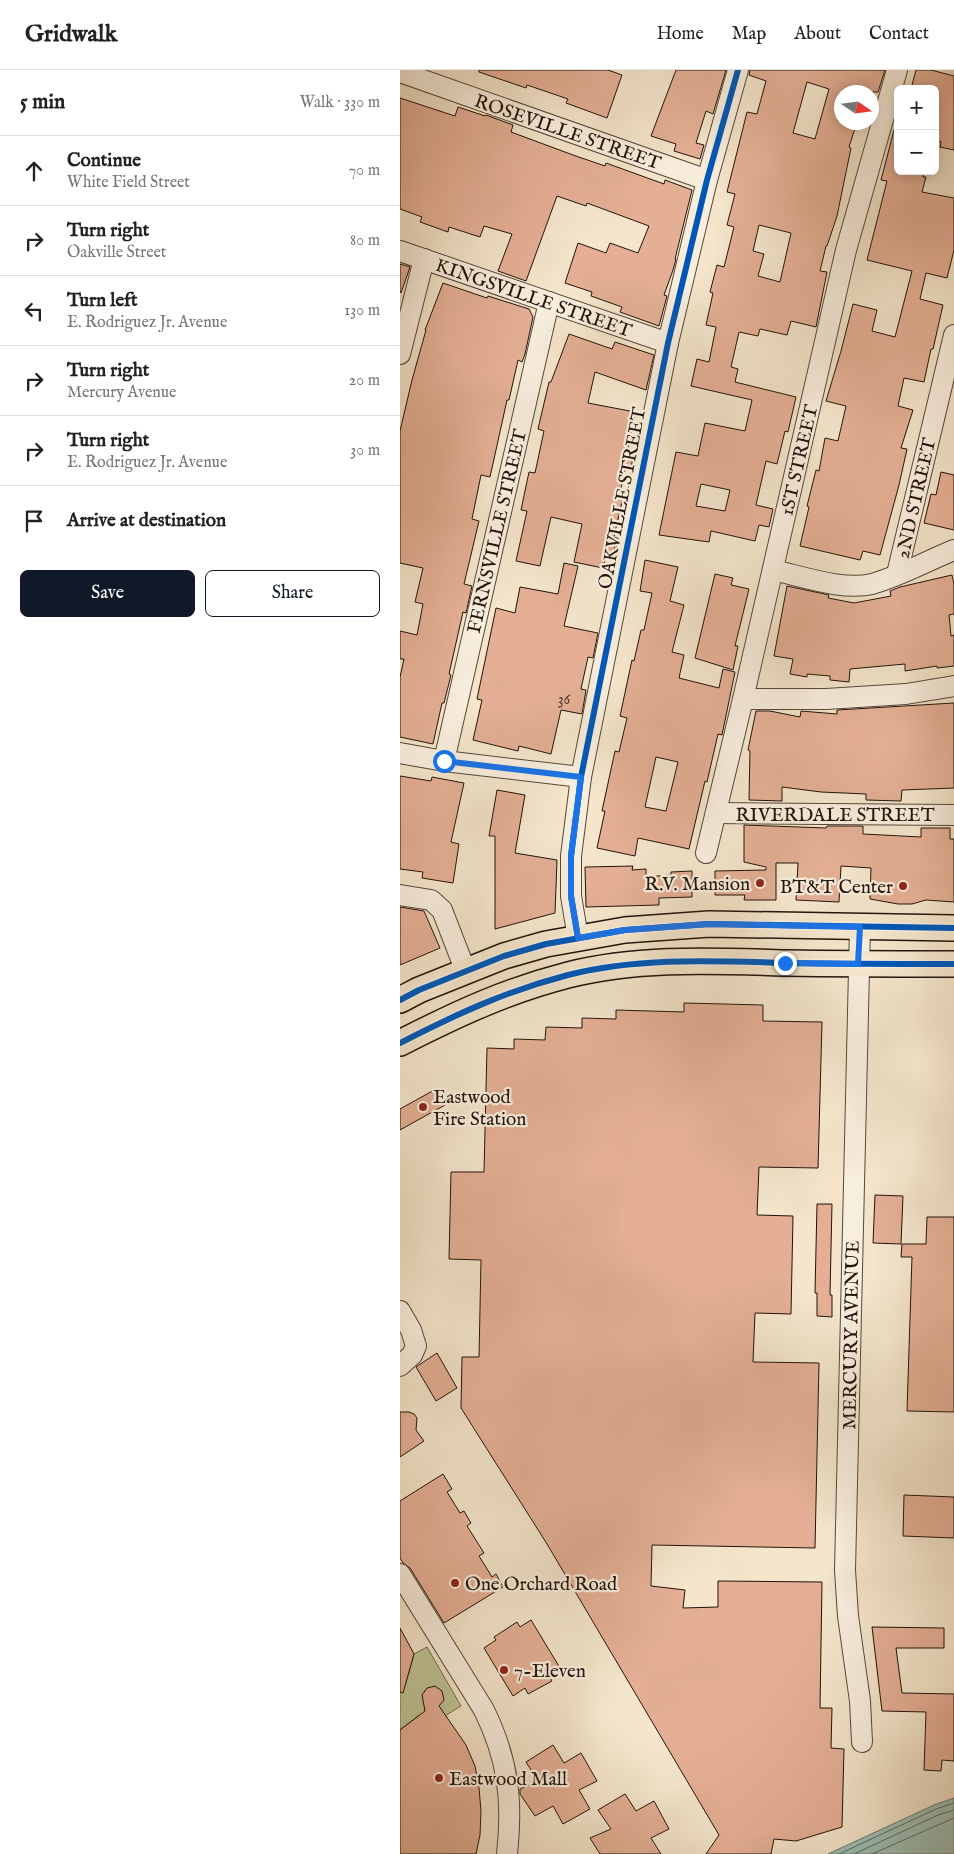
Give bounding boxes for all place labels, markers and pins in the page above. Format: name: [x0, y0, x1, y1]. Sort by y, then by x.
place label: R.V. Mansion: [645, 873, 750, 897]
place label: BT&T Center: [780, 876, 893, 900]
marker: R.V. Mansion: [754, 877, 766, 889]
marker: BT&T Center: [897, 880, 909, 892]
place label: Eastwood Fire Station: [433, 1086, 526, 1132]
marker: Eastwood Fire Station: [417, 1101, 429, 1113]
place label: One Orchard Road: [465, 1573, 618, 1597]
marker: One Orchard Road: [449, 1577, 461, 1589]
place label: 7-Eleven: [514, 1660, 586, 1684]
marker: 7-Eleven: [498, 1664, 510, 1676]
place label: Eastwood Mall: [449, 1768, 568, 1792]
marker: Eastwood Mall: [433, 1772, 445, 1784]

